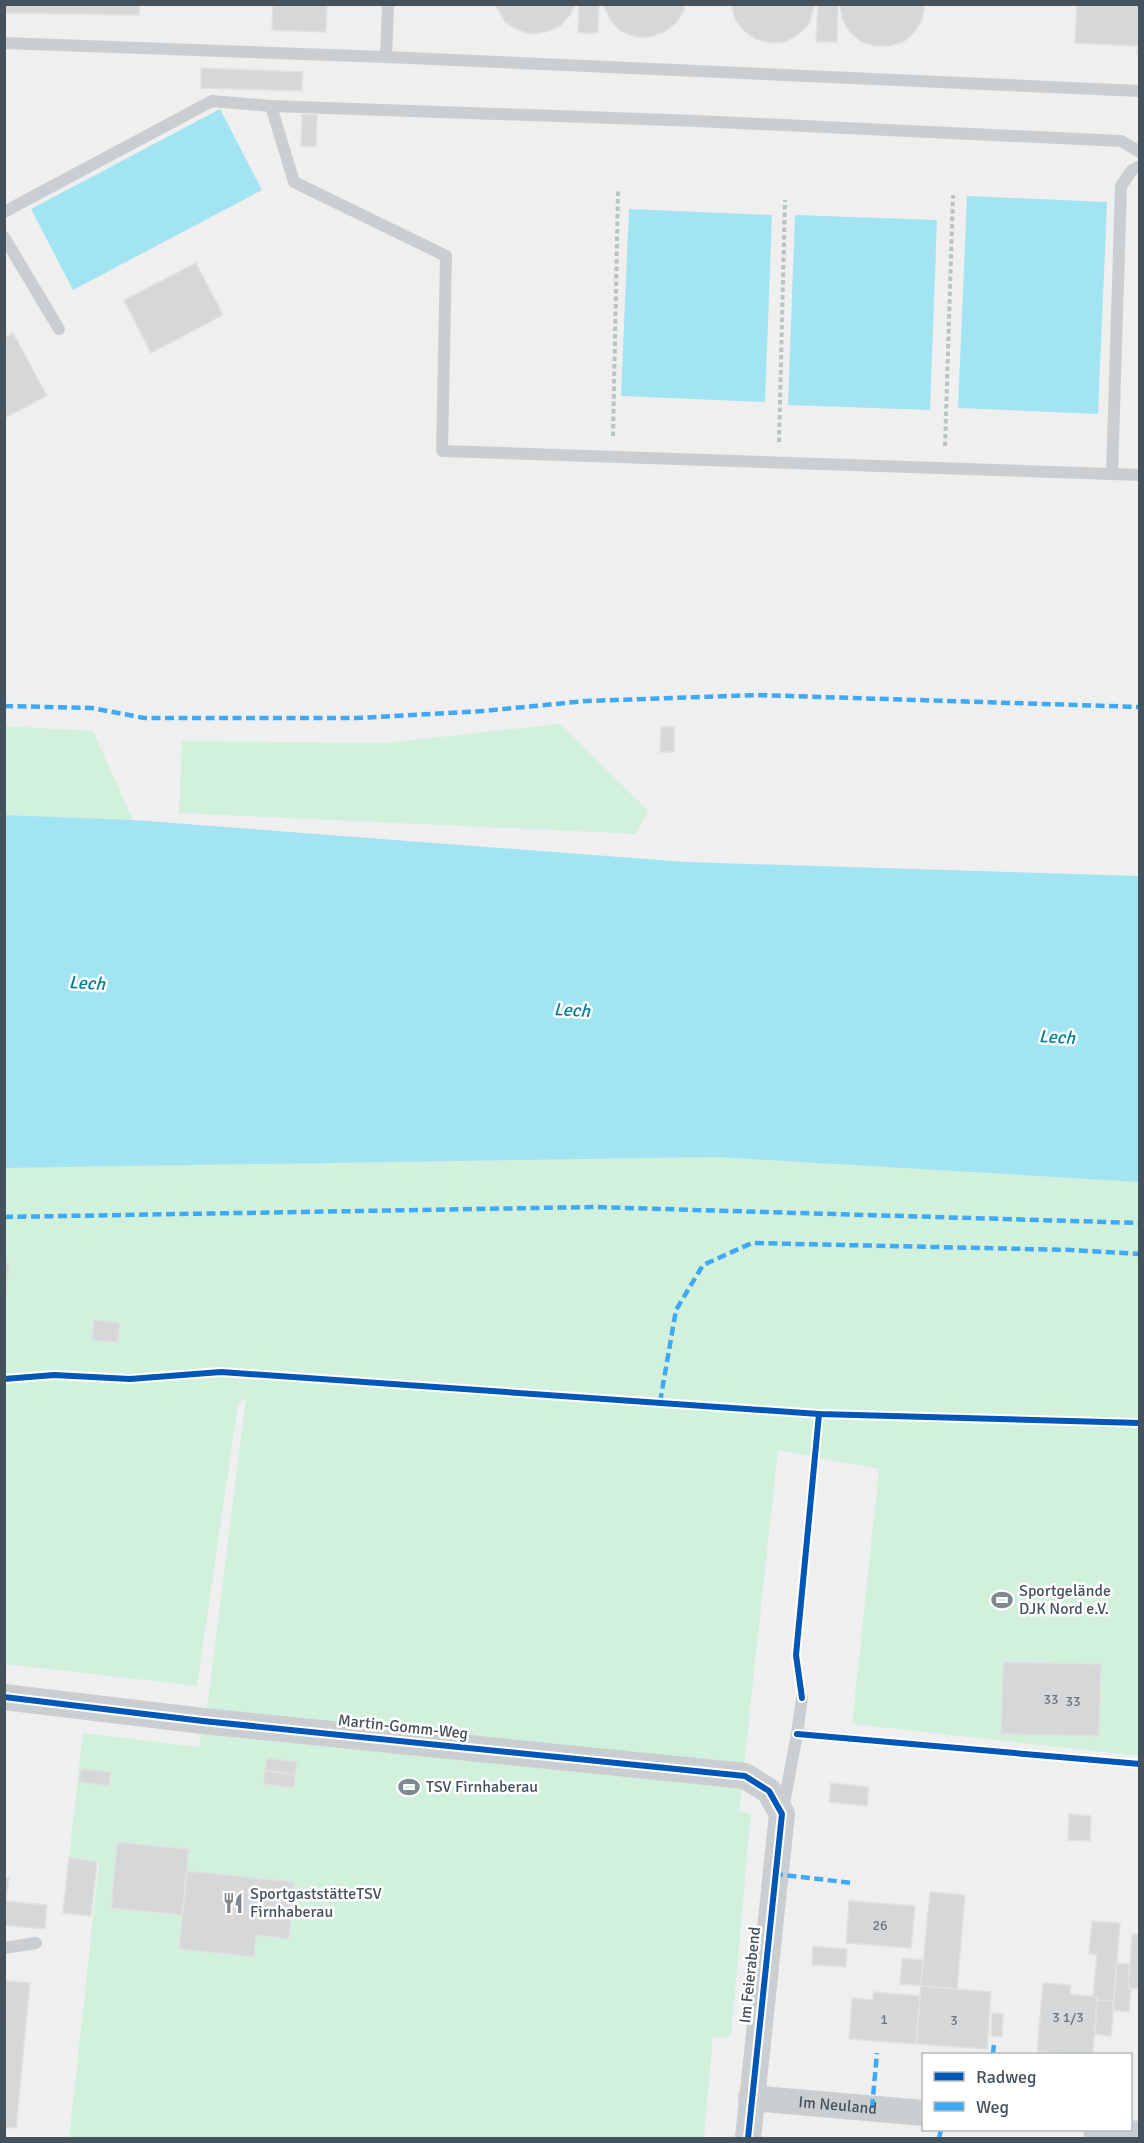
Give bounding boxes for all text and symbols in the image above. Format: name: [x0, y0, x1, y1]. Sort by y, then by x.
water label: Lech: [68, 971, 107, 995]
water label: Lech: [553, 998, 592, 1022]
water label: Lech: [1038, 1025, 1077, 1049]
place label: Sportgelände DJK Nord e.V.: [1019, 1581, 1111, 1619]
sports icon: Sportgelände DJK Nord e.V.: [990, 1588, 1014, 1612]
house number: 33: [1043, 1691, 1059, 1708]
house number: 33: [1065, 1693, 1081, 1710]
street label: Martin-Gomm-Weg: [337, 1710, 469, 1744]
sports icon: TSV Firnhaberau: [397, 1775, 421, 1799]
place label: TSV Firnhaberau: [426, 1777, 538, 1797]
place label: SportgaststätteTSV Firnhaberau: [250, 1884, 382, 1922]
restaurant icon: SportgaststätteTSV Firnhaberau: [221, 1891, 245, 1915]
house number: 26: [872, 1917, 888, 1934]
street label: Im Feierabend: [735, 1926, 765, 2024]
house number: 3 1/3: [1052, 2009, 1084, 2026]
house number: 1: [880, 2011, 888, 2028]
house number: 3: [950, 2012, 958, 2029]
legend: [922, 2053, 1132, 2131]
text: Radweg: [976, 2066, 1037, 2088]
street label: Im Neuland: [798, 2092, 878, 2119]
text: Weg: [976, 2096, 1009, 2118]

